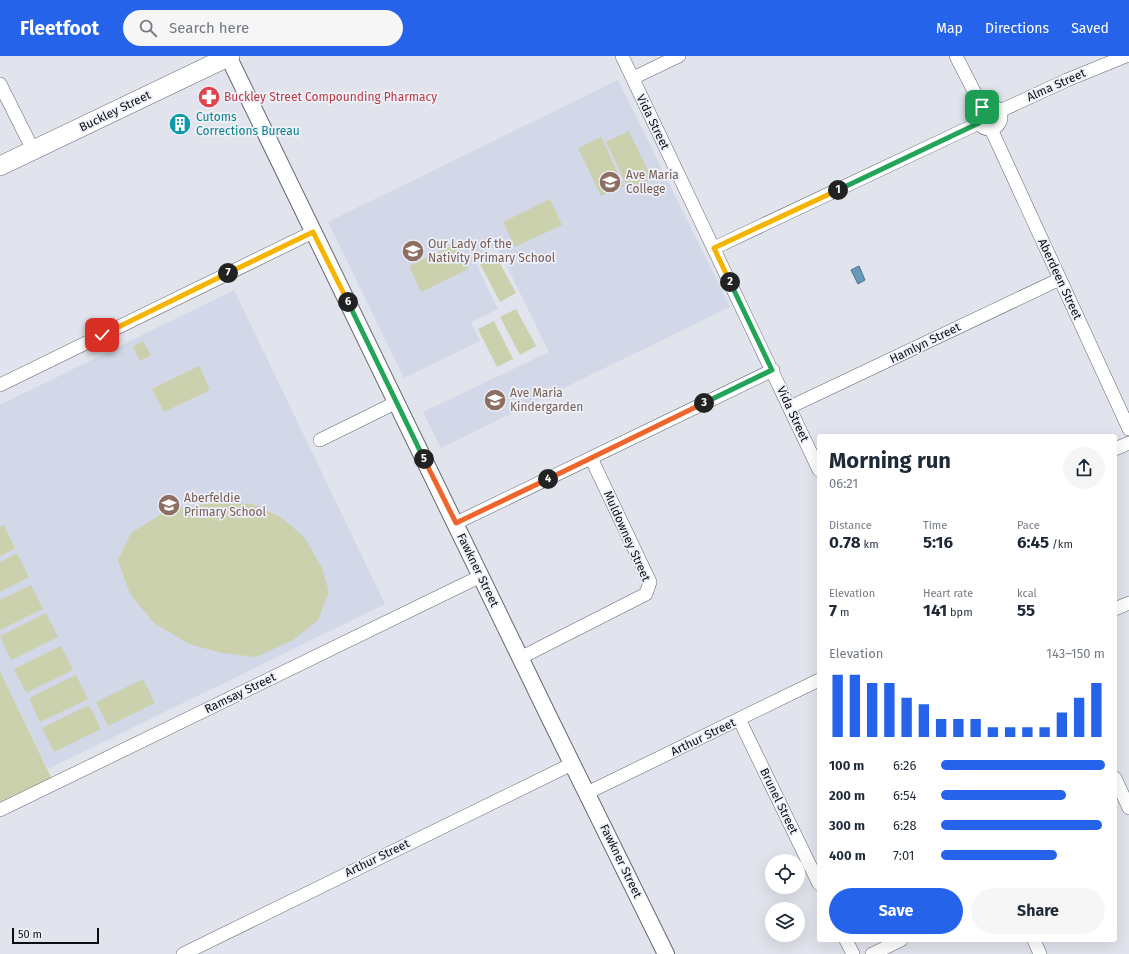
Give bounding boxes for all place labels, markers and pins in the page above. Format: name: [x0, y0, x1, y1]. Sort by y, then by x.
pharmacy icon: Buckley Street Compounding Pharmacy: [196, 84, 222, 110]
place label: Buckley Street Compounding Pharmacy: [224, 90, 437, 104]
pin: [965, 90, 999, 124]
place label: Cutoms Corrections Bureau: [196, 110, 300, 138]
building icon: Cutoms Corrections Bureau: [167, 111, 193, 137]
place label: Ave Maria College: [626, 168, 679, 196]
school or university icon: Ave Maria College: [597, 169, 623, 195]
pin: 1: [828, 180, 848, 200]
place label: Our Lady of the Nativity Primary School: [428, 237, 556, 265]
school or university icon: Our Lady of the Nativity Primary School: [400, 238, 426, 264]
pin: 7: [218, 263, 238, 283]
pin: 2: [720, 272, 740, 292]
pin: 6: [338, 292, 358, 312]
pin: [85, 318, 119, 352]
place label: Ave Maria Kindergarden: [510, 386, 583, 414]
school or university icon: Ave Maria Kindergarden: [482, 387, 508, 413]
pin: 3: [694, 393, 714, 413]
pin: 5: [414, 449, 434, 469]
pin: 4: [538, 469, 558, 489]
place label: Aberfeldie Primary School: [184, 491, 267, 519]
school or university icon: Aberfeldie Primary School: [156, 492, 182, 518]

